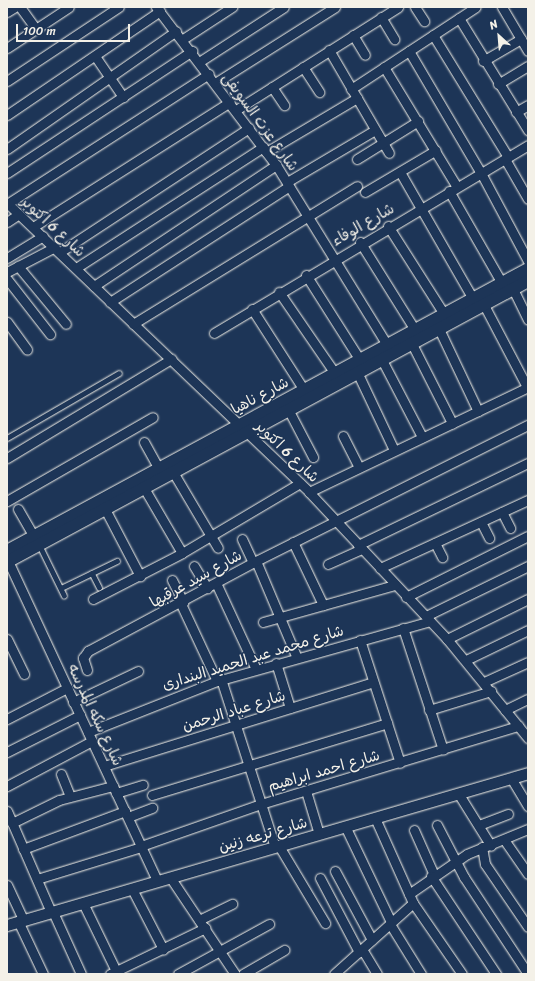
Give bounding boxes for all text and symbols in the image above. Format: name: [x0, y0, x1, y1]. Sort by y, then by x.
text: N: [486, 15, 501, 35]
scale bar: [18, 16, 132, 42]
north arrow: [479, 16, 519, 56]
text: 100 m: [23, 20, 56, 42]
street label: شارع عزت السويفى: [218, 69, 302, 175]
street label: شارع 6 اكتوبر: [17, 193, 89, 261]
street label: شارع الوفاء: [329, 200, 397, 250]
street label: شارع ناهيا: [228, 373, 292, 419]
street label: شارع 6 اكتوبر: [252, 418, 322, 486]
street label: شارع سيد عرقبها: [147, 546, 245, 612]
street label: شارع محمد عبد الحميد البندارى: [160, 622, 346, 694]
street label: شارع سكه المدرسه: [64, 661, 126, 769]
street label: شارع عباد الرحمن: [180, 687, 288, 735]
street label: شارع احمد ابراهيم: [266, 746, 382, 796]
street label: شارع ترعه زنين: [217, 814, 309, 856]

